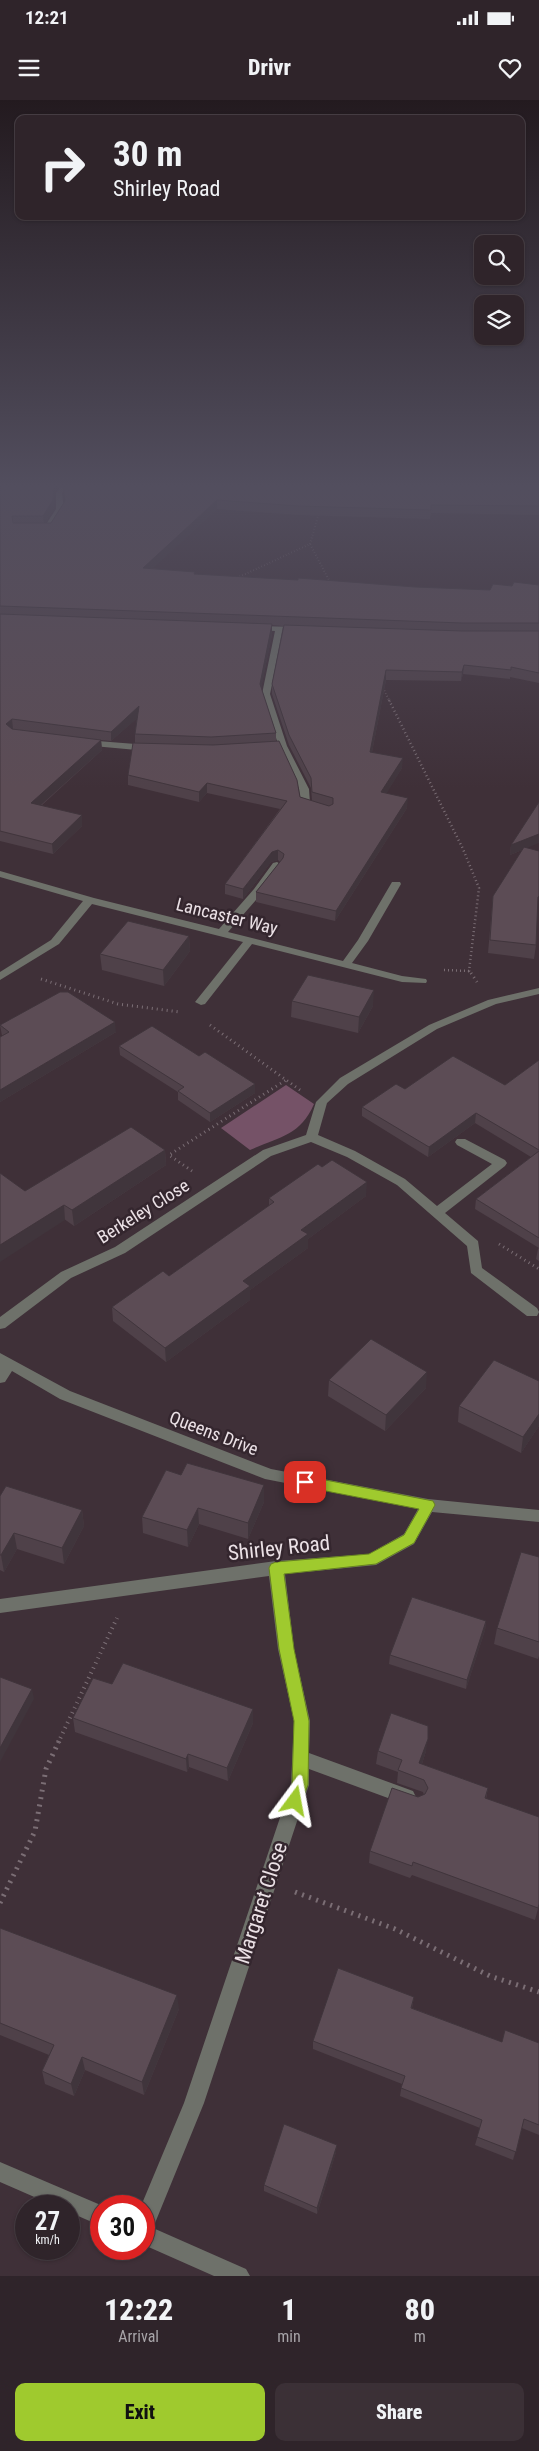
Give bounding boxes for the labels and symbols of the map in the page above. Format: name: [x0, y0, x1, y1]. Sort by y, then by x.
street label: Lancaster Way: [174, 893, 280, 939]
street label: Berkeley Close: [93, 1174, 193, 1248]
street label: Queens Drive: [167, 1406, 261, 1460]
pin: [284, 1461, 326, 1503]
street label: Shirley Road: [227, 1531, 331, 1565]
position arrow: [268, 1774, 320, 1826]
street label: Margaret Close: [230, 1839, 292, 1967]
speed limit sign: 30: [90, 2195, 155, 2260]

